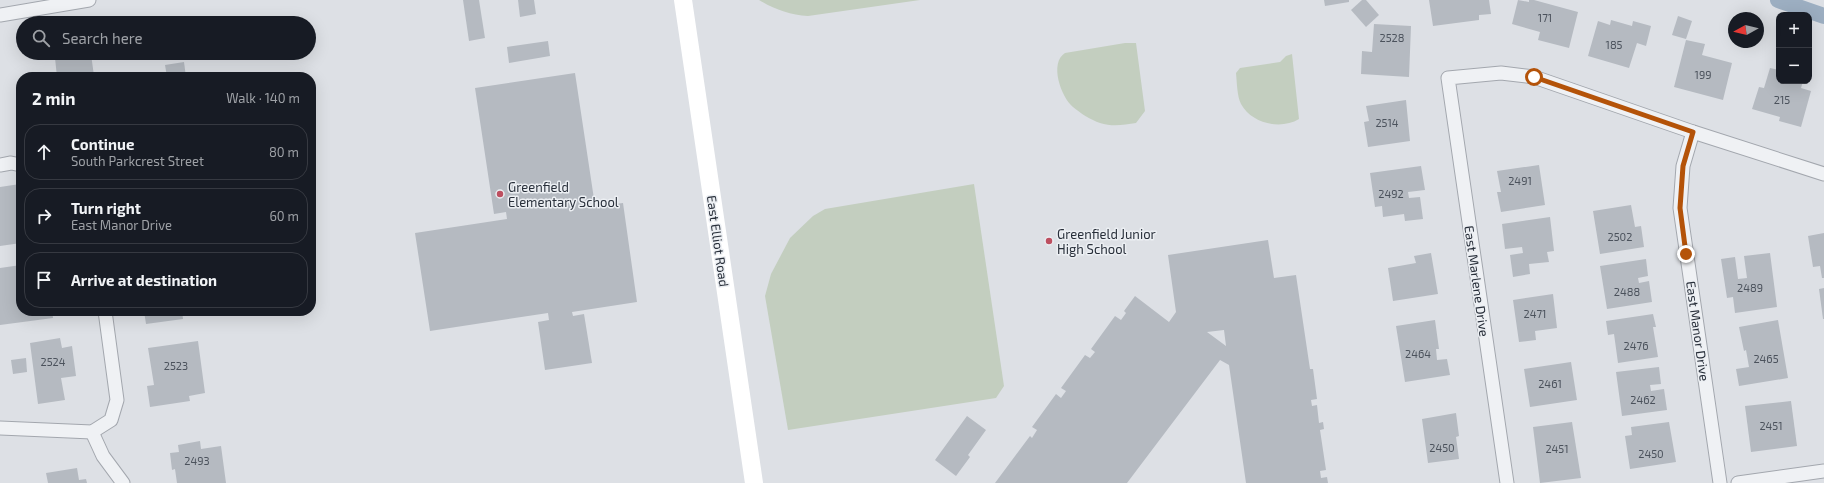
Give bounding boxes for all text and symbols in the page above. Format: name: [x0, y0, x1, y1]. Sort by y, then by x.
house number: 171: [1538, 11, 1552, 24]
north arrow: [1728, 12, 1764, 48]
map controls: [1776, 12, 1812, 84]
button: +: [1776, 12, 1812, 48]
search box: [16, 16, 316, 60]
icon: search: [30, 27, 52, 49]
text: Search here: [62, 29, 143, 47]
house number: 2528: [1380, 31, 1404, 44]
house number: 185: [1606, 38, 1623, 51]
button: −: [1776, 48, 1812, 84]
route start: [1525, 68, 1543, 86]
house number: 199: [1695, 68, 1711, 81]
text: 2 min: [32, 88, 75, 108]
text: Walk · 140 m: [226, 90, 300, 106]
house number: 215: [1774, 93, 1790, 106]
house number: 2514: [1375, 116, 1399, 129]
text: Continue: [71, 135, 134, 153]
icon: ahead: [33, 141, 55, 163]
text: 80 m: [269, 144, 299, 160]
text: South Parkcrest Street: [71, 153, 204, 169]
house number: 2491: [1508, 174, 1532, 187]
place label: Greenfield Elementary School: [508, 179, 619, 210]
house number: 2492: [1378, 187, 1404, 200]
marker: Greenfield Elementary School: [495, 189, 505, 199]
street label: East Elliot Road: [704, 194, 732, 288]
text: Turn right: [71, 199, 141, 217]
icon: right: [33, 205, 55, 227]
text: 60 m: [269, 208, 299, 224]
text: East Manor Drive: [71, 217, 172, 233]
street label: East Marlene Drive: [1461, 225, 1493, 337]
place label: Greenfield Junior High School: [1057, 226, 1156, 257]
house number: 2502: [1608, 230, 1632, 243]
marker: Greenfield Junior High School: [1044, 236, 1054, 246]
route end: [1677, 245, 1695, 263]
icon: arrive: [33, 269, 55, 291]
text: Arrive at destination: [71, 271, 217, 289]
street label: East Manor Drive: [1683, 280, 1713, 382]
house number: 2489: [1737, 281, 1763, 294]
house number: 2488: [1614, 285, 1640, 298]
house number: 2471: [1524, 307, 1546, 320]
house number: 2476: [1624, 339, 1648, 352]
house number: 2464: [1405, 347, 1431, 360]
house number: 2465: [1753, 352, 1779, 365]
house number: 2524: [40, 355, 66, 368]
house number: 2523: [164, 359, 188, 372]
house number: 2461: [1538, 377, 1562, 390]
house number: 2462: [1630, 393, 1656, 406]
house number: 2451: [1759, 419, 1783, 432]
house number: 2450: [1429, 441, 1455, 454]
house number: 2451: [1545, 442, 1569, 455]
house number: 2450: [1638, 447, 1664, 460]
house number: 2493: [184, 454, 210, 467]

